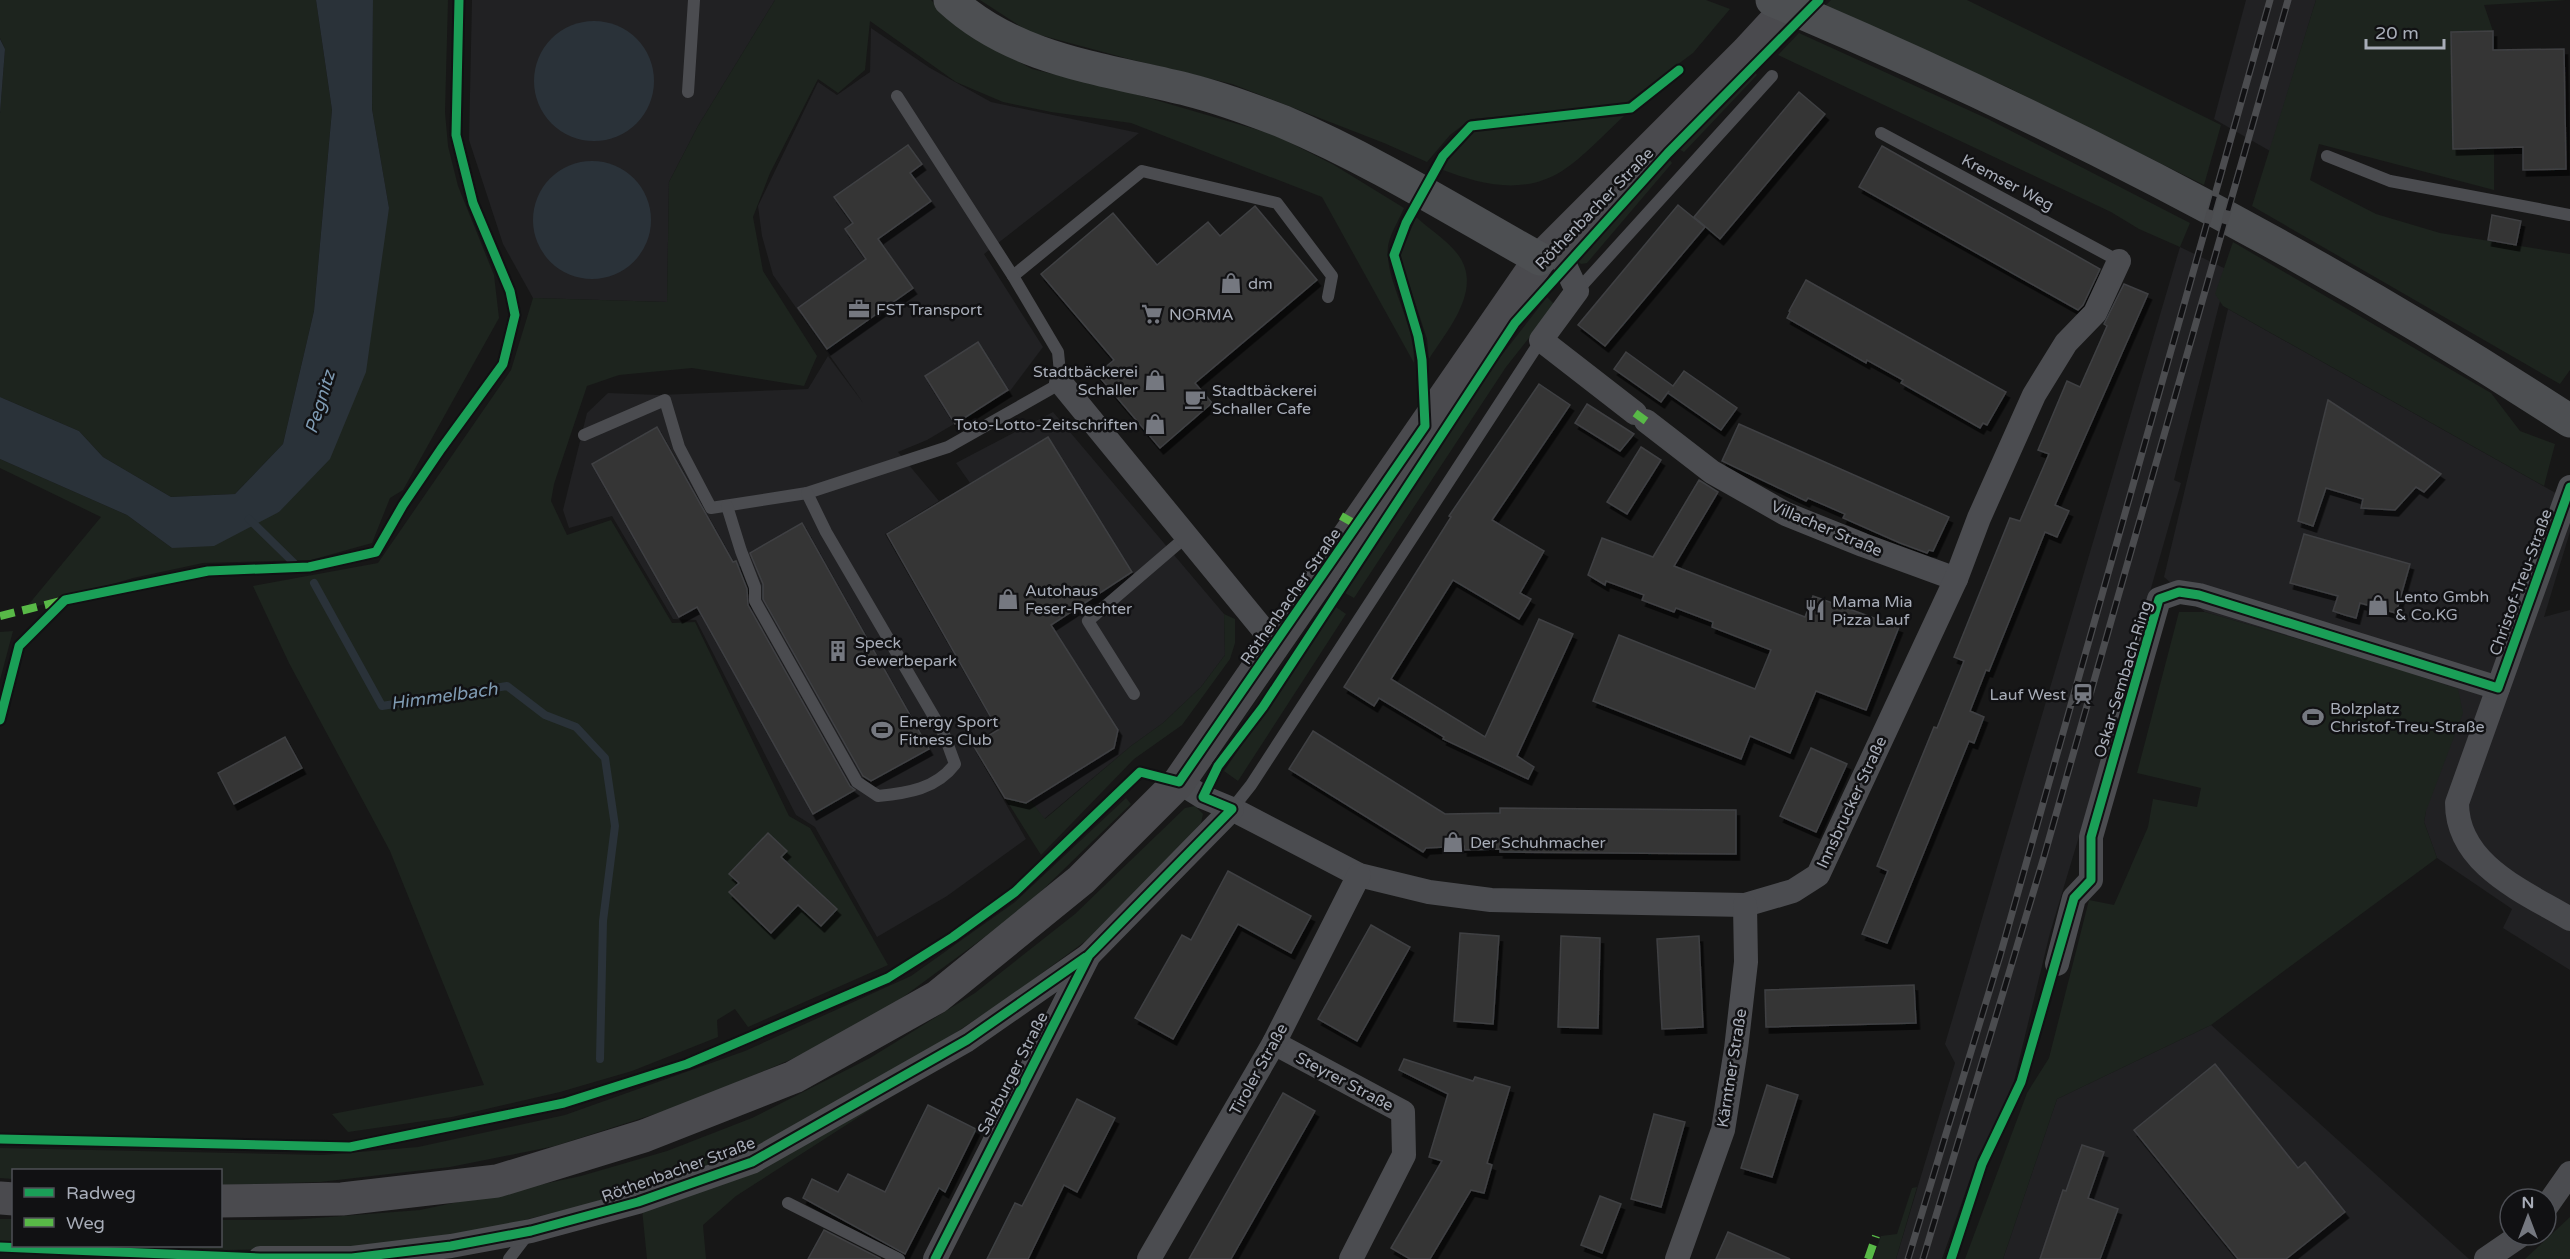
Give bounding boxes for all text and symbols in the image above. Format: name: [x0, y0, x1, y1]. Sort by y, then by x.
scale bar: [2366, 12, 2444, 50]
text: 20 m: [2375, 22, 2419, 44]
street label: Röthenbacher Straße: [1531, 144, 1658, 274]
street label: Kremser Weg: [1958, 150, 2057, 216]
shop icon: dm: [1219, 271, 1243, 295]
place label: dm: [1248, 274, 1273, 294]
office icon: FST Transport: [847, 297, 871, 321]
place label: FST Transport: [876, 300, 982, 320]
supermarket icon: NORMA: [1140, 302, 1164, 326]
place label: NORMA: [1169, 305, 1234, 325]
place label: Stadtbäckerei Schaller: [1033, 362, 1139, 400]
water label: Pegnitz: [300, 366, 341, 436]
shop icon: Stadtbäckerei Schaller: [1143, 368, 1167, 392]
place label: Stadtbäckerei Schaller Cafe: [1212, 381, 1317, 419]
cafe icon: Stadtbäckerei Schaller Cafe: [1183, 387, 1207, 411]
shop icon: Toto-Lotto-Zeitschriften: [1143, 412, 1167, 436]
place label: Toto-Lotto-Zeitschriften: [954, 415, 1138, 435]
street label: Villacher Straße: [1768, 496, 1885, 561]
street label: Christof-Treu-Straße: [2485, 506, 2557, 658]
street label: Röthenbacher Straße: [1236, 525, 1345, 669]
place label: Autohaus Feser-Rechter: [1025, 581, 1133, 619]
shop icon: Autohaus Feser-Rechter: [996, 587, 1020, 611]
place label: Lento Gmbh & Co.KG: [2395, 587, 2489, 625]
place label: Mama Mia Pizza Lauf: [1832, 592, 1913, 630]
shop icon: Lento Gmbh & Co.KG: [2366, 593, 2390, 617]
restaurant icon: Mama Mia Pizza Lauf: [1803, 598, 1827, 622]
street label: Oskar-Sembach-Ring: [2090, 598, 2156, 760]
place label: Speck Gewerbepark: [855, 633, 957, 671]
building icon: Speck Gewerbepark: [826, 639, 850, 663]
water label: Himmelbach: [389, 677, 500, 714]
station icon: Lauf West: [2071, 682, 2095, 706]
place label: Lauf West: [1990, 685, 2066, 705]
place label: Bolzplatz Christof-Treu-Straße: [2330, 699, 2485, 737]
sports icon: Bolzplatz Christof-Treu-Straße: [2301, 705, 2325, 729]
place label: Energy Sport Fitness Club: [899, 712, 998, 750]
sports icon: Energy Sport Fitness Club: [870, 718, 894, 742]
street label: Innsbrucker Straße: [1813, 733, 1891, 872]
shop icon: Der Schuhmacher: [1441, 830, 1465, 854]
place label: Der Schuhmacher: [1470, 833, 1607, 853]
street label: Kärntner Straße: [1713, 1007, 1751, 1129]
street label: Salzburger Straße: [973, 1009, 1053, 1138]
street label: Tiroler Straße: [1225, 1020, 1292, 1119]
street label: Steyrer Straße: [1292, 1048, 1397, 1116]
street label: Röthenbacher Straße: [599, 1133, 758, 1207]
legend: [12, 1169, 222, 1247]
text: Radweg: [66, 1182, 136, 1204]
north arrow: [2498, 1187, 2558, 1247]
text: N: [2522, 1193, 2534, 1213]
text: Weg: [66, 1212, 105, 1234]

